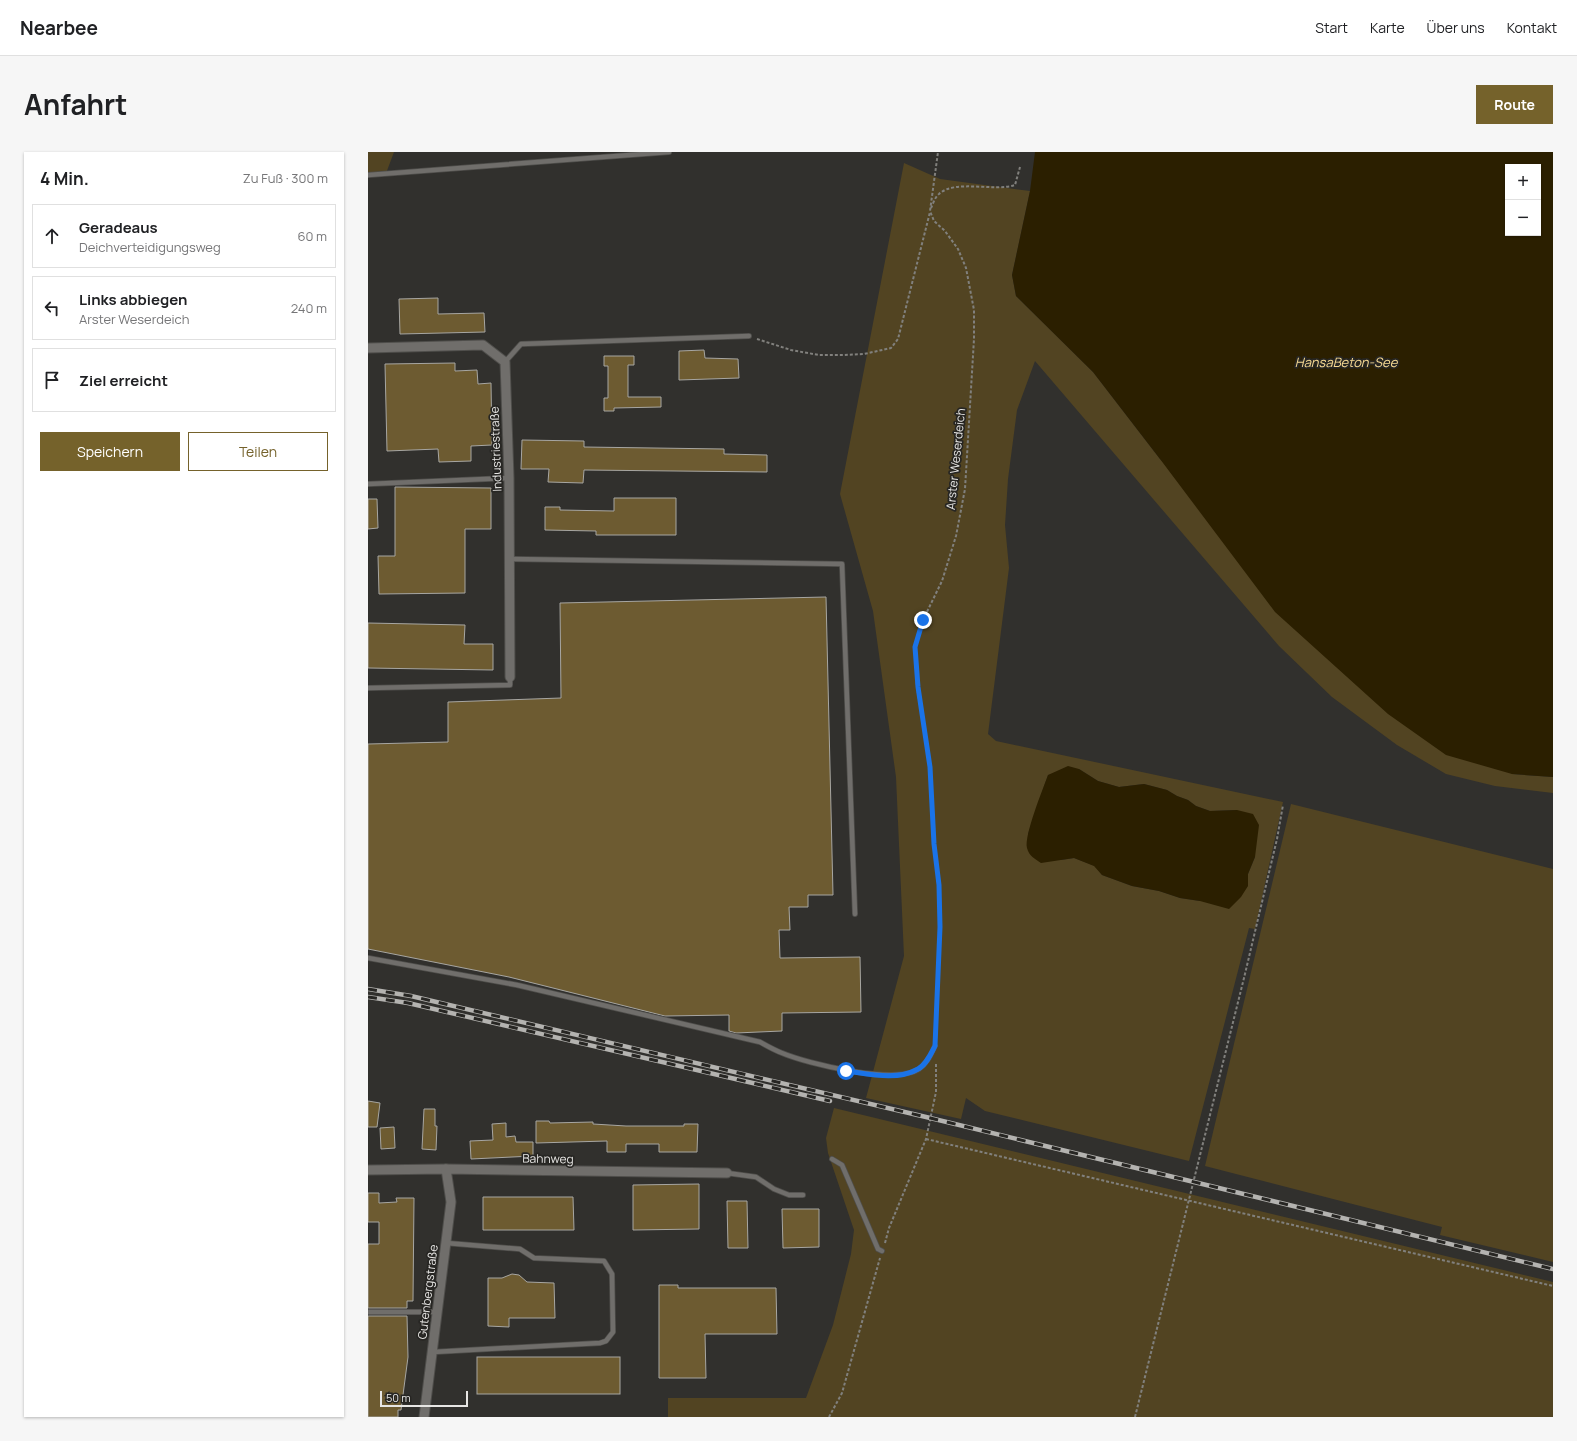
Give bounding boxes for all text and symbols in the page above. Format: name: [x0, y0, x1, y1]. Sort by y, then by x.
text: Nearbee: [20, 15, 98, 41]
text: Start: [1315, 18, 1348, 37]
text: Karte: [1370, 18, 1405, 37]
text: Über uns: [1427, 18, 1485, 37]
text: Kontakt: [1507, 18, 1557, 37]
text: Anfahrt: [24, 85, 127, 123]
button: Route: [1476, 85, 1553, 124]
map controls: [1505, 164, 1541, 236]
button: +: [1505, 164, 1541, 200]
text: 4 Min.: [40, 167, 89, 190]
text: Zu Fuß · 300 m: [243, 169, 328, 187]
button: −: [1505, 200, 1541, 236]
text: Geradeaus: [79, 217, 158, 238]
icon: ahead: [41, 225, 63, 247]
text: 60 m: [297, 227, 327, 245]
text: Deichverteidigungsweg: [79, 238, 221, 256]
text: Links abbiegen: [79, 289, 187, 310]
icon: left: [41, 297, 63, 319]
text: 240 m: [291, 299, 327, 317]
text: Arster Weserdeich: [79, 310, 190, 328]
water label: HansaBeton-See: [1295, 353, 1399, 371]
icon: arrive: [41, 369, 63, 391]
text: Ziel erreicht: [79, 370, 168, 391]
street label: Industriestraße: [486, 406, 505, 492]
street label: Arster Weserdeich: [942, 407, 969, 511]
button: Speichern: [40, 432, 180, 471]
button: Teilen: [188, 432, 328, 471]
route end: [914, 611, 932, 629]
route start: [837, 1062, 855, 1080]
street label: Bahnweg: [522, 1150, 574, 1167]
street label: Gutenbergstraße: [413, 1244, 442, 1340]
scale bar: [380, 1389, 468, 1408]
text: 50 m: [386, 1390, 411, 1405]

